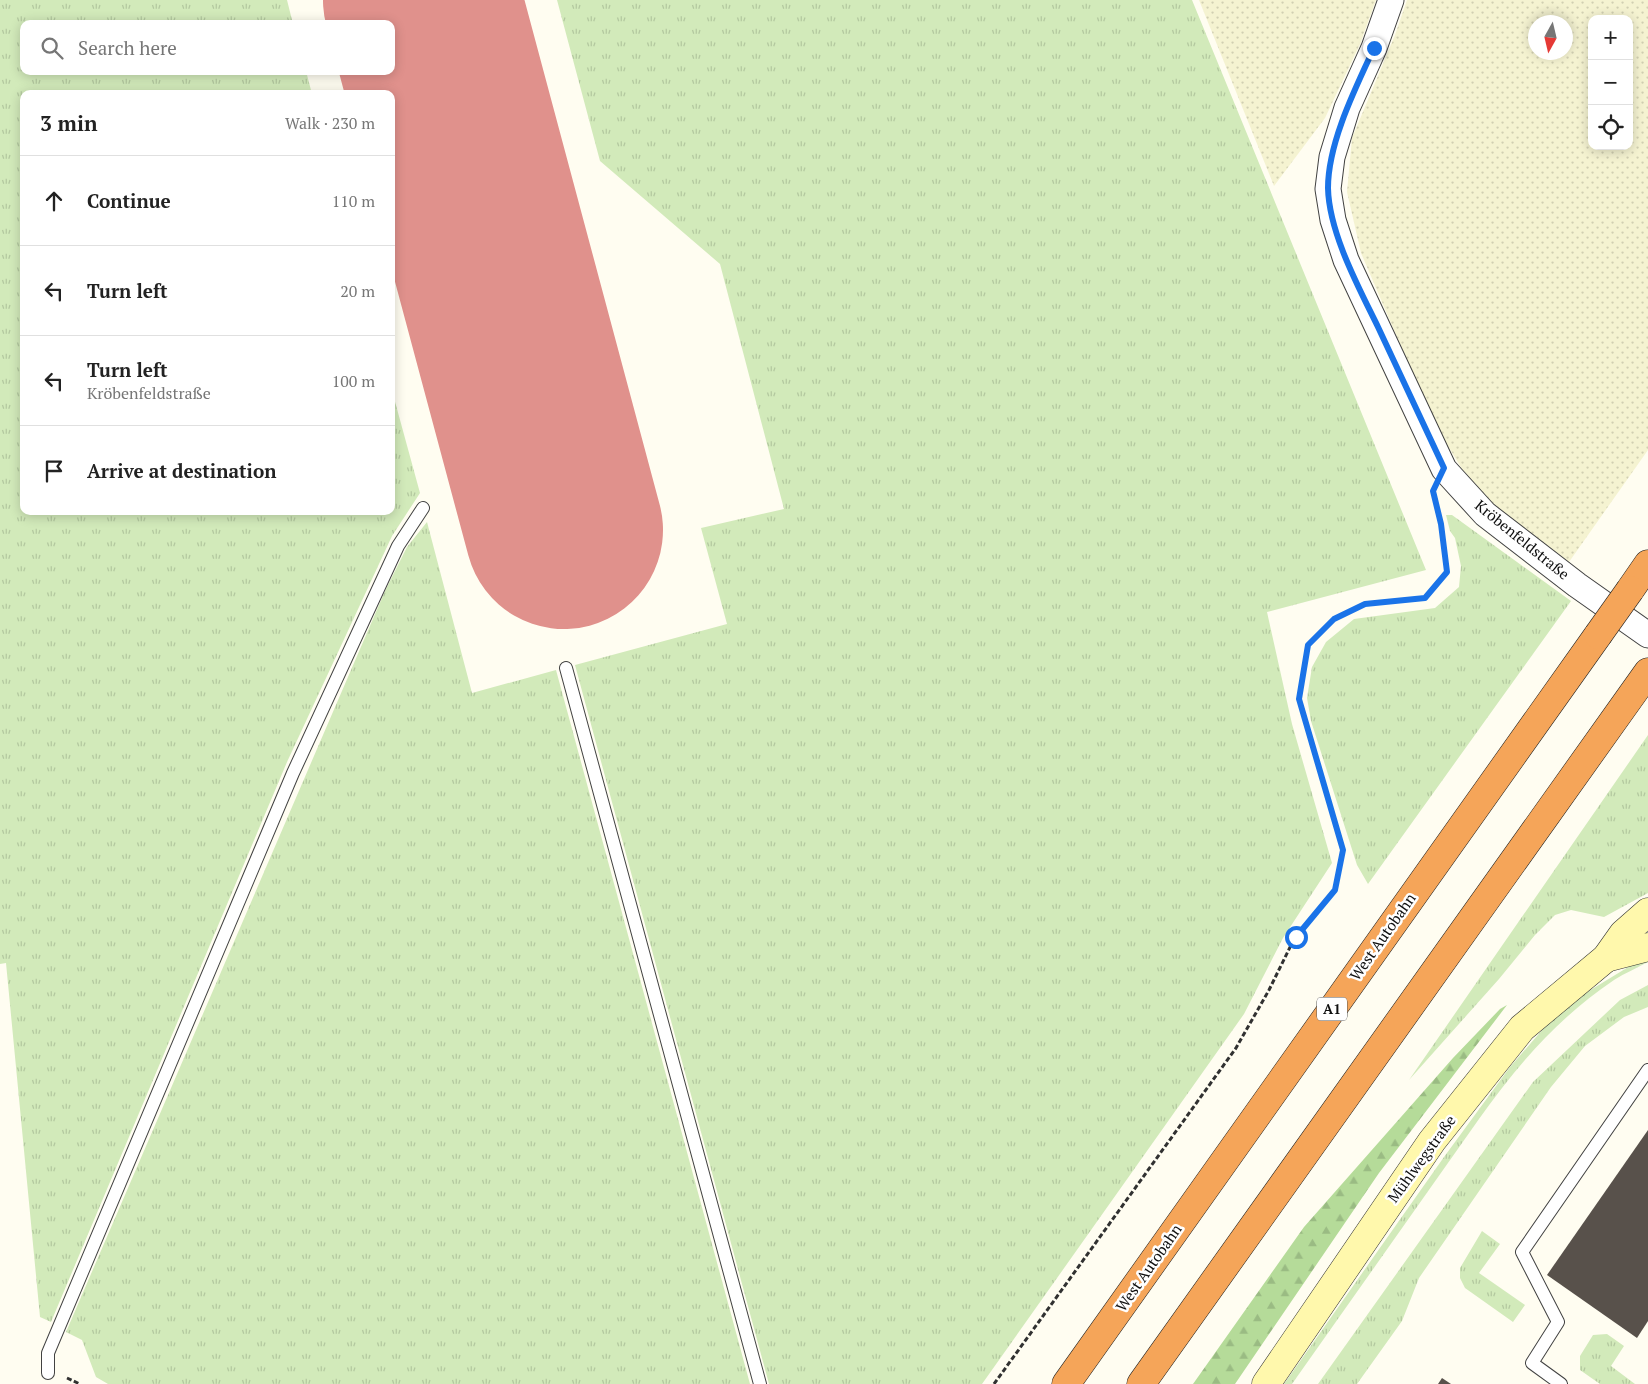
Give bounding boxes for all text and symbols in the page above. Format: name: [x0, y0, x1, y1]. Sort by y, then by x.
north arrow: [1528, 15, 1573, 60]
map controls: [1588, 15, 1633, 150]
button: +: [1588, 15, 1633, 60]
search box: [20, 20, 395, 75]
icon: search: [38, 34, 66, 62]
text: Search here: [78, 35, 177, 60]
route end: [1363, 37, 1386, 60]
button: −: [1588, 60, 1633, 105]
button: locate: [1588, 105, 1633, 150]
text: 3 min: [40, 109, 97, 137]
text: Walk · 230 m: [285, 112, 375, 134]
icon: ahead: [40, 187, 68, 215]
text: Continue: [87, 188, 171, 213]
text: 110 m: [332, 190, 375, 212]
icon: left: [40, 277, 68, 305]
text: Turn left: [87, 278, 168, 303]
text: 20 m: [340, 280, 375, 302]
text: Turn left: [87, 357, 168, 382]
icon: left: [40, 367, 68, 395]
text: 100 m: [332, 370, 375, 392]
text: Kröbenfeldstraße: [87, 382, 211, 404]
icon: arrive: [40, 457, 68, 485]
text: Arrive at destination: [87, 458, 276, 483]
street label: Kröbenfeldstraße: [1471, 495, 1574, 584]
street label: West Autobahn: [1345, 889, 1420, 984]
route start: [1285, 926, 1308, 949]
road number: A1: [1317, 998, 1347, 1021]
street label: Mühlwegstraße: [1383, 1111, 1460, 1206]
street label: West Autobahn: [1111, 1220, 1186, 1315]

